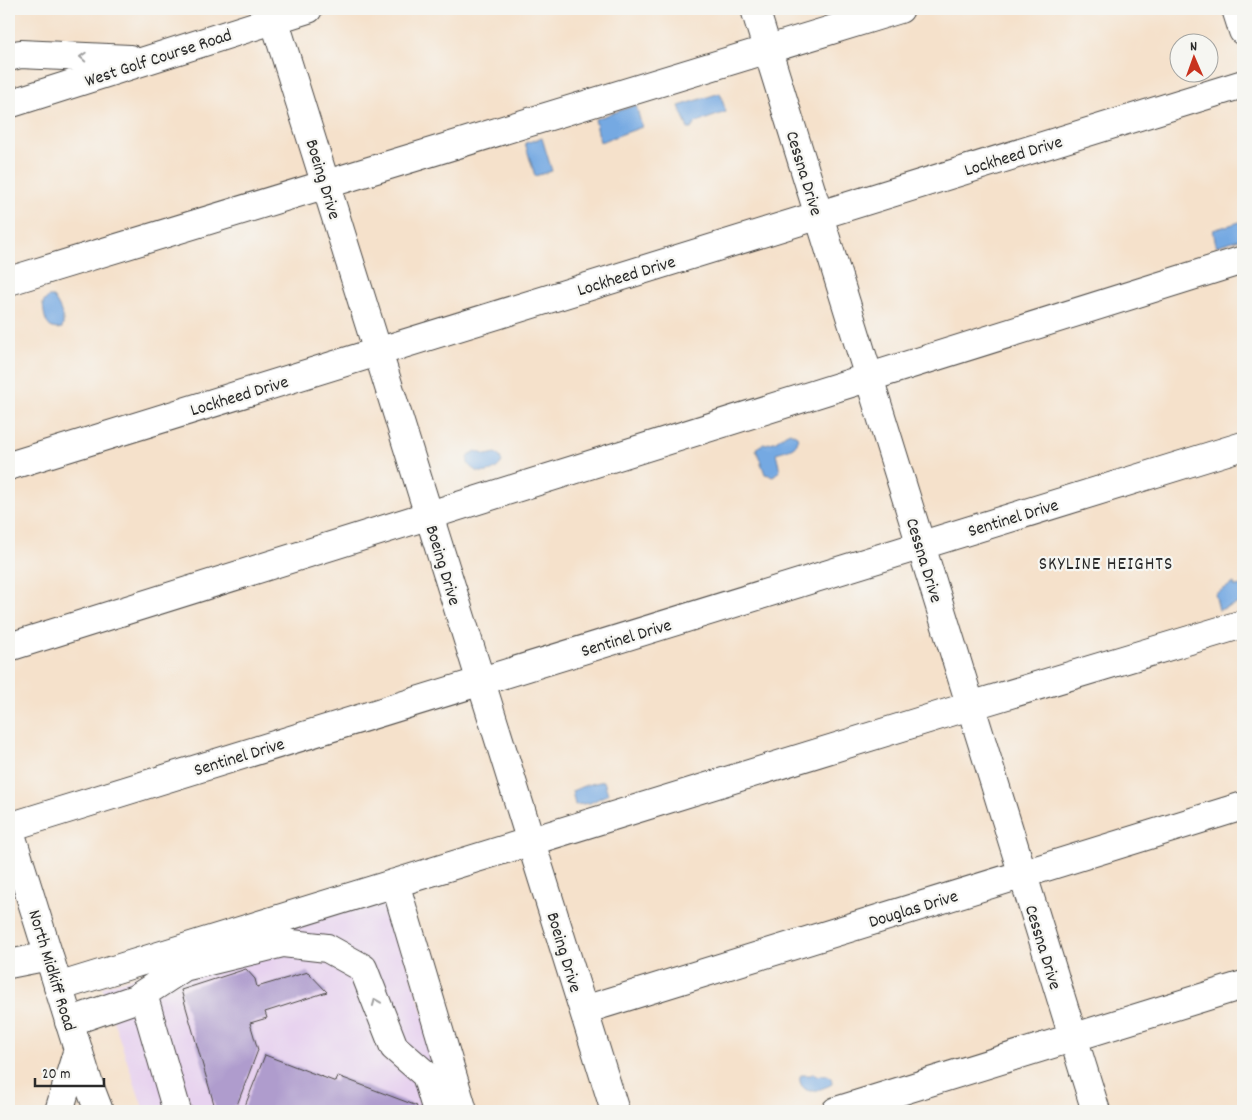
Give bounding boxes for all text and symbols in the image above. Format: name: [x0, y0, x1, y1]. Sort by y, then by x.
street label: West Golf Course Road: [82, 24, 235, 95]
north arrow: [1170, 32, 1220, 82]
text: N: [1190, 37, 1198, 57]
one-way arrow: [79, 51, 87, 62]
street label: Cessna Drive: [778, 128, 827, 219]
street label: Lockheed Drive: [962, 131, 1066, 184]
street label: Boeing Drive: [298, 137, 346, 223]
street label: Lockheed Drive: [575, 251, 679, 304]
street label: Lockheed Drive: [188, 371, 292, 424]
street label: Sentinel Drive: [965, 494, 1062, 545]
street label: Cessna Drive: [898, 515, 947, 606]
street label: Boeing Drive: [418, 523, 466, 609]
district label: SKYLINE HEIGHTS: [1039, 552, 1173, 579]
street label: Sentinel Drive: [578, 614, 675, 665]
street label: Sentinel Drive: [191, 733, 288, 784]
street label: Douglas Drive: [866, 885, 961, 936]
street label: Cessna Drive: [1017, 902, 1066, 993]
street label: North Midkiff Road: [20, 907, 81, 1034]
street label: Boeing Drive: [539, 910, 587, 996]
one-way arrow: [372, 998, 383, 1007]
scale bar: [35, 1055, 104, 1087]
text: 20 m: [42, 1064, 70, 1086]

